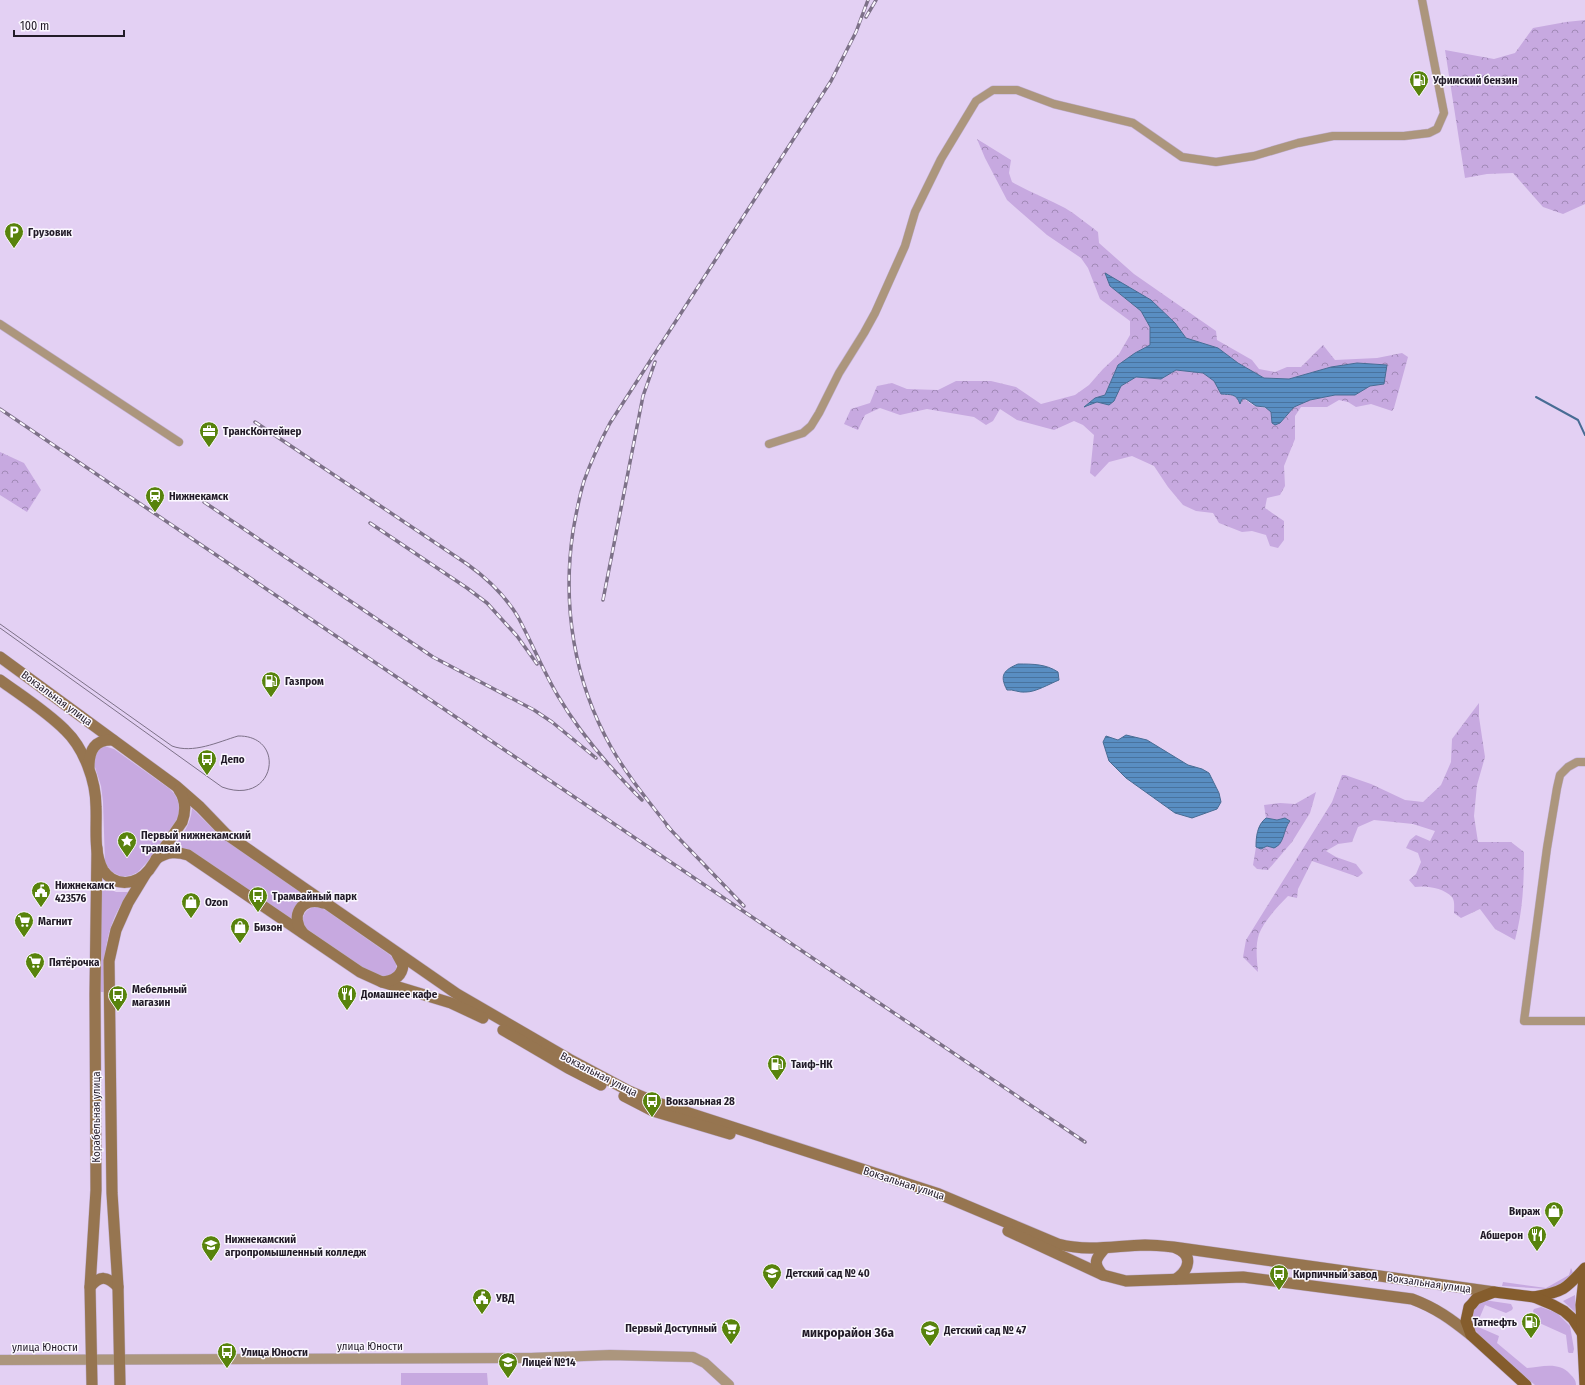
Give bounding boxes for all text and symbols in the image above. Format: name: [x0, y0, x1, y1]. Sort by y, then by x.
scale bar: [14, 12, 124, 38]
text: 100 m: [20, 19, 49, 33]
fuel station icon: Уфимский бензин: [1408, 69, 1430, 97]
place label: Уфимский бензин: [1432, 74, 1518, 87]
parking icon: Грузовик: [3, 221, 25, 249]
place label: Грузовик: [28, 226, 72, 239]
office icon: ТрансКонтейнер: [198, 420, 220, 448]
place label: ТрансКонтейнер: [223, 425, 302, 438]
station icon: Нижнекамск: [144, 485, 166, 513]
place label: Нижнекамск: [169, 490, 229, 503]
street label: Вокзальная улица: [19, 668, 95, 729]
fuel station icon: Газпром: [260, 670, 282, 698]
place label: Газпром: [285, 675, 324, 688]
bus stop icon: Депо: [196, 748, 218, 776]
place label: Депо: [220, 753, 245, 766]
place label: Первый нижнекамский трамвай: [141, 829, 251, 855]
place icon: Первый нижнекамский трамвай: [116, 830, 138, 858]
place label: Нижнекамск 423576: [55, 879, 115, 905]
public building icon: Нижнекамск 423576: [30, 880, 52, 908]
bus stop icon: Трамвайный парк: [247, 885, 269, 913]
place label: Трамвайный парк: [272, 890, 357, 903]
shop icon: Ozon: [180, 891, 202, 919]
place label: Ozon: [205, 896, 228, 909]
supermarket icon: Магнит: [13, 910, 35, 938]
place label: Магнит: [38, 915, 72, 928]
shop icon: Бизон: [229, 916, 251, 944]
place label: Бизон: [254, 921, 283, 934]
supermarket icon: Пятёрочка: [24, 951, 46, 979]
place label: Пятёрочка: [49, 956, 100, 969]
place label: Мебельный магазин: [132, 983, 187, 1009]
restaurant icon: Домашнее кафе: [336, 983, 358, 1011]
bus stop icon: Мебельный магазин: [107, 984, 129, 1012]
place label: Домашнее кафе: [360, 988, 438, 1001]
street label: Вокзальная улица: [558, 1049, 639, 1099]
fuel station icon: Таиф-НК: [766, 1053, 788, 1081]
place label: Таиф-НК: [791, 1058, 833, 1071]
street label: Корабельная улица: [90, 1071, 103, 1163]
bus stop icon: Вокзальная 28: [641, 1090, 663, 1118]
place label: Вокзальная 28: [666, 1095, 735, 1108]
street label: Вокзальная улица: [862, 1164, 946, 1203]
shop icon: Вираж: [1543, 1200, 1565, 1228]
place label: Вираж: [1509, 1205, 1540, 1218]
restaurant icon: Абшерон: [1526, 1224, 1548, 1252]
place label: Абшерон: [1479, 1229, 1523, 1242]
place label: Нижнекамский агропромышленный колледж: [225, 1233, 367, 1259]
school or university icon: Нижнекамский агропромышленный колледж: [200, 1234, 222, 1262]
school or university icon: Детский сад № 40: [761, 1262, 783, 1290]
bus stop icon: Кирпичный завод: [1268, 1263, 1290, 1291]
place label: Детский сад № 40: [785, 1267, 870, 1280]
place label: Кирпичный завод: [1293, 1268, 1378, 1281]
street label: Вокзальная улица: [1386, 1271, 1472, 1296]
public building icon: УВД: [471, 1287, 493, 1315]
place label: УВД: [495, 1292, 515, 1305]
fuel station icon: Татнефть: [1520, 1311, 1542, 1339]
place label: Татнефть: [1473, 1316, 1518, 1329]
supermarket icon: Первый Доступный: [720, 1317, 742, 1345]
school or university icon: Детский сад № 47: [919, 1319, 941, 1347]
place label: Первый Доступный: [625, 1322, 717, 1335]
place label: Детский сад № 47: [943, 1324, 1027, 1337]
district label: микрорайон 36а: [802, 1325, 894, 1340]
street label: улица Юности: [337, 1340, 403, 1353]
street label: улица Юности: [12, 1341, 78, 1354]
bus stop icon: Улица Юности: [216, 1341, 238, 1369]
place label: Улица Юности: [240, 1346, 308, 1359]
school or university icon: Лицей №14: [497, 1351, 519, 1379]
place label: Лицей №14: [522, 1356, 576, 1369]

